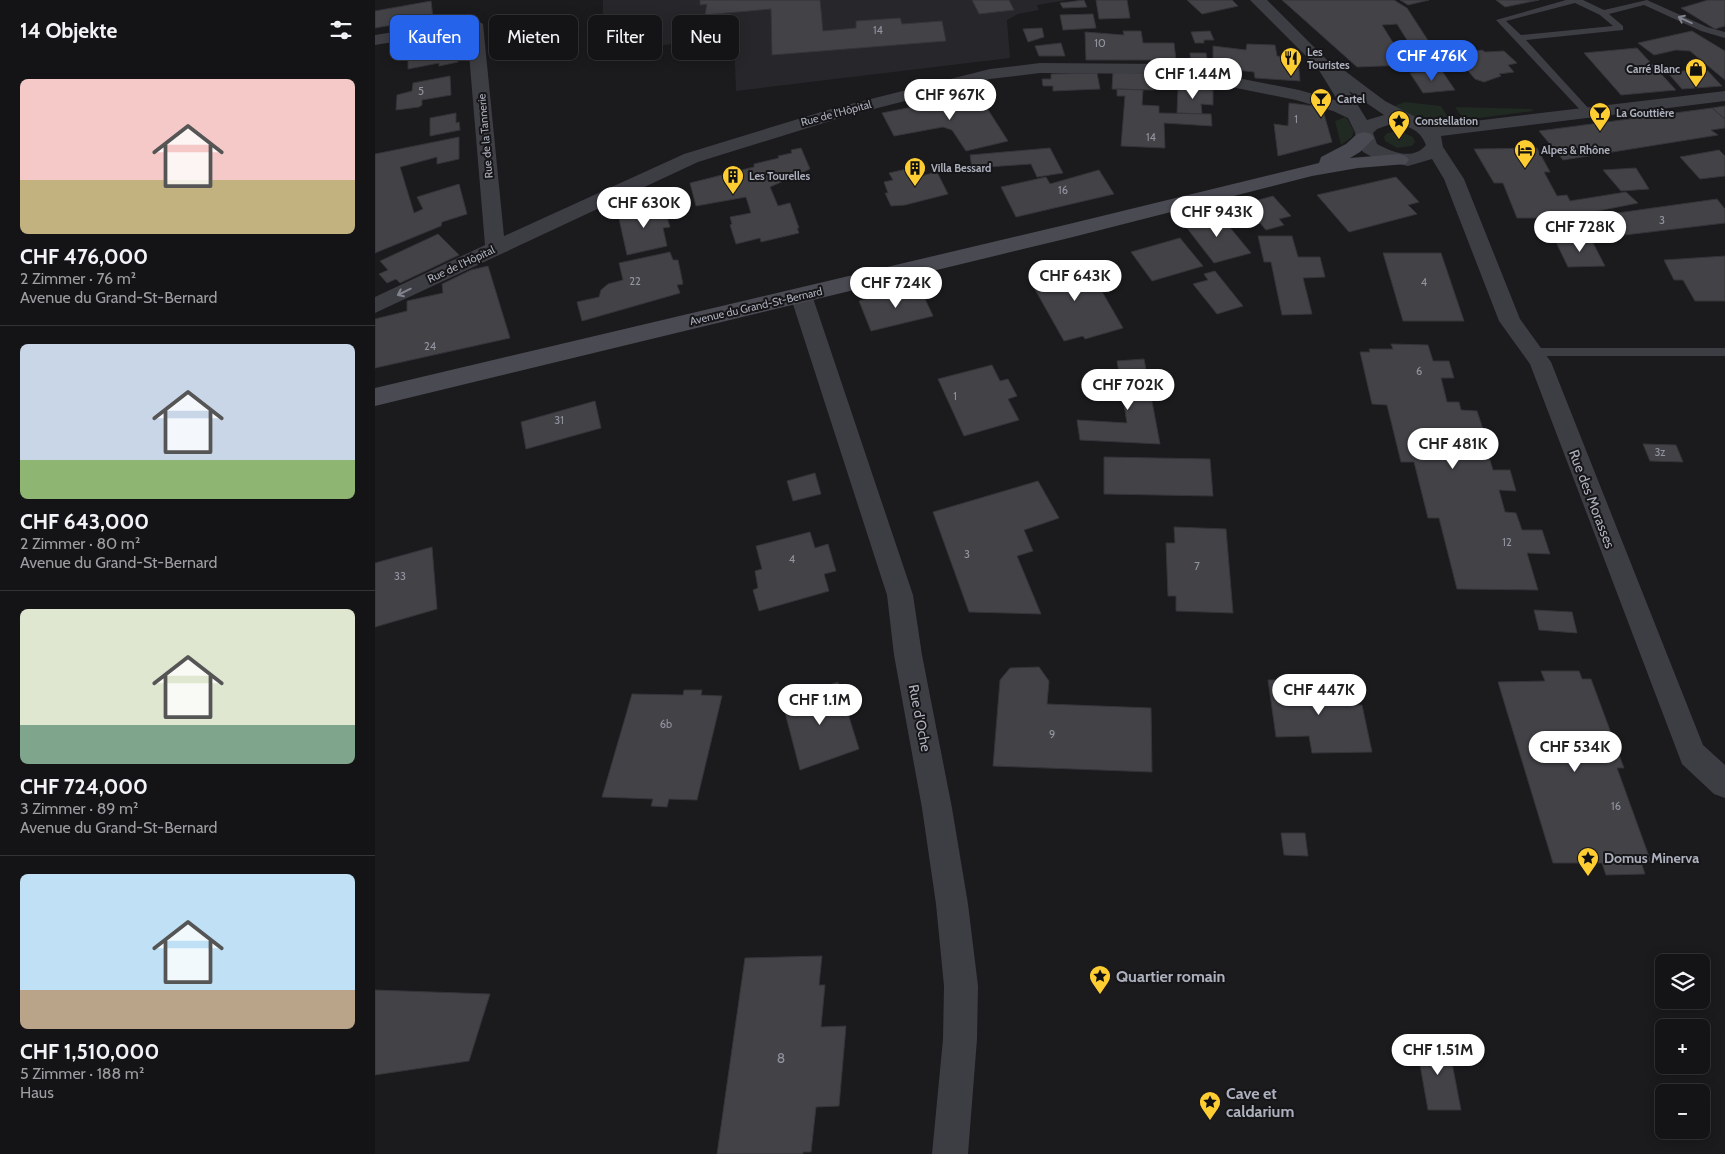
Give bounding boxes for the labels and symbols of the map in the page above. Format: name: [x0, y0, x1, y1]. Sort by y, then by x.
one-way arrow: [1677, 15, 1692, 25]
house number: 14: [873, 23, 884, 37]
house number: 10: [1094, 36, 1106, 50]
pin: CHF 476K: [1380, 39, 1484, 82]
place label: Les Touristes: [1307, 45, 1350, 72]
restaurant icon: Les Touristes: [1279, 46, 1303, 77]
shop icon: Carré Blanc: [1684, 57, 1708, 88]
pin: CHF 1.44M: [1136, 58, 1250, 100]
place label: Carré Blanc: [1626, 62, 1680, 76]
pin: CHF 967K: [898, 78, 1002, 121]
house number: 5: [418, 84, 424, 98]
bar icon: Cartel: [1309, 87, 1333, 118]
place label: Cartel: [1337, 92, 1365, 106]
street label: Rue de la Tannerie: [474, 93, 496, 179]
street label: Rue de l'Hôpital: [799, 97, 873, 129]
bar icon: La Gouttière: [1588, 101, 1612, 132]
place label: La Gouttière: [1616, 106, 1674, 120]
place icon: Constellation: [1387, 109, 1411, 140]
house number: 1: [1294, 112, 1298, 126]
place label: Constellation: [1415, 114, 1478, 128]
house number: 14: [1146, 130, 1157, 144]
hotel icon: Alpes & Rhône: [1513, 138, 1537, 169]
place label: Alpes & Rhône: [1541, 143, 1610, 157]
building icon: Villa Bessard: [903, 156, 927, 187]
place label: Villa Bessard: [931, 161, 991, 175]
building icon: Les Tourelles: [721, 164, 745, 195]
place label: Les Tourelles: [749, 169, 810, 183]
house number: 16: [1058, 183, 1068, 197]
pin: CHF 630K: [592, 186, 696, 229]
pin: CHF 943K: [1165, 196, 1269, 238]
pin: CHF 728K: [1528, 210, 1632, 253]
house number: 3: [1659, 213, 1665, 227]
street label: Rue de l'Hôpital: [425, 242, 497, 286]
pin: CHF 643K: [1023, 260, 1127, 302]
pin: CHF 724K: [844, 266, 948, 309]
house number: 22: [629, 274, 641, 288]
house number: 4: [1421, 275, 1428, 289]
street label: Avenue du Grand-St-Bernard: [688, 284, 824, 328]
one-way arrow: [397, 287, 412, 297]
house number: 24: [424, 339, 437, 353]
house number: 6: [1416, 364, 1422, 378]
pin: CHF 702K: [1076, 368, 1180, 411]
house number: 1: [953, 389, 957, 403]
house number: 31: [554, 413, 564, 427]
pin: CHF 481K: [1401, 428, 1505, 470]
house number: 3z: [1654, 445, 1666, 459]
street label: Rue des Morasses: [1565, 447, 1619, 551]
house number: 12: [1502, 535, 1512, 549]
house number: 3: [964, 547, 970, 561]
house number: 4: [789, 552, 796, 566]
house number: 7: [1194, 559, 1200, 573]
house number: 33: [394, 569, 406, 583]
pin: CHF 447K: [1267, 674, 1371, 716]
street label: Rue d'Oche: [905, 683, 935, 753]
pin: CHF 1.1M: [768, 684, 872, 726]
house number: 6b: [660, 717, 672, 731]
house number: 9: [1049, 727, 1055, 741]
pin: CHF 534K: [1523, 730, 1627, 773]
house number: 16: [1611, 799, 1621, 813]
place icon: Domus Minerva: [1576, 846, 1600, 877]
place label: Domus Minerva: [1604, 849, 1699, 867]
place icon: Quartier romain: [1088, 964, 1112, 995]
place label: Quartier romain: [1116, 967, 1225, 986]
pin: CHF 1.51M: [1381, 1034, 1495, 1076]
house number: 8: [777, 1049, 785, 1067]
place label: Cave et caldarium: [1226, 1084, 1294, 1121]
place icon: Cave et caldarium: [1198, 1090, 1222, 1121]

